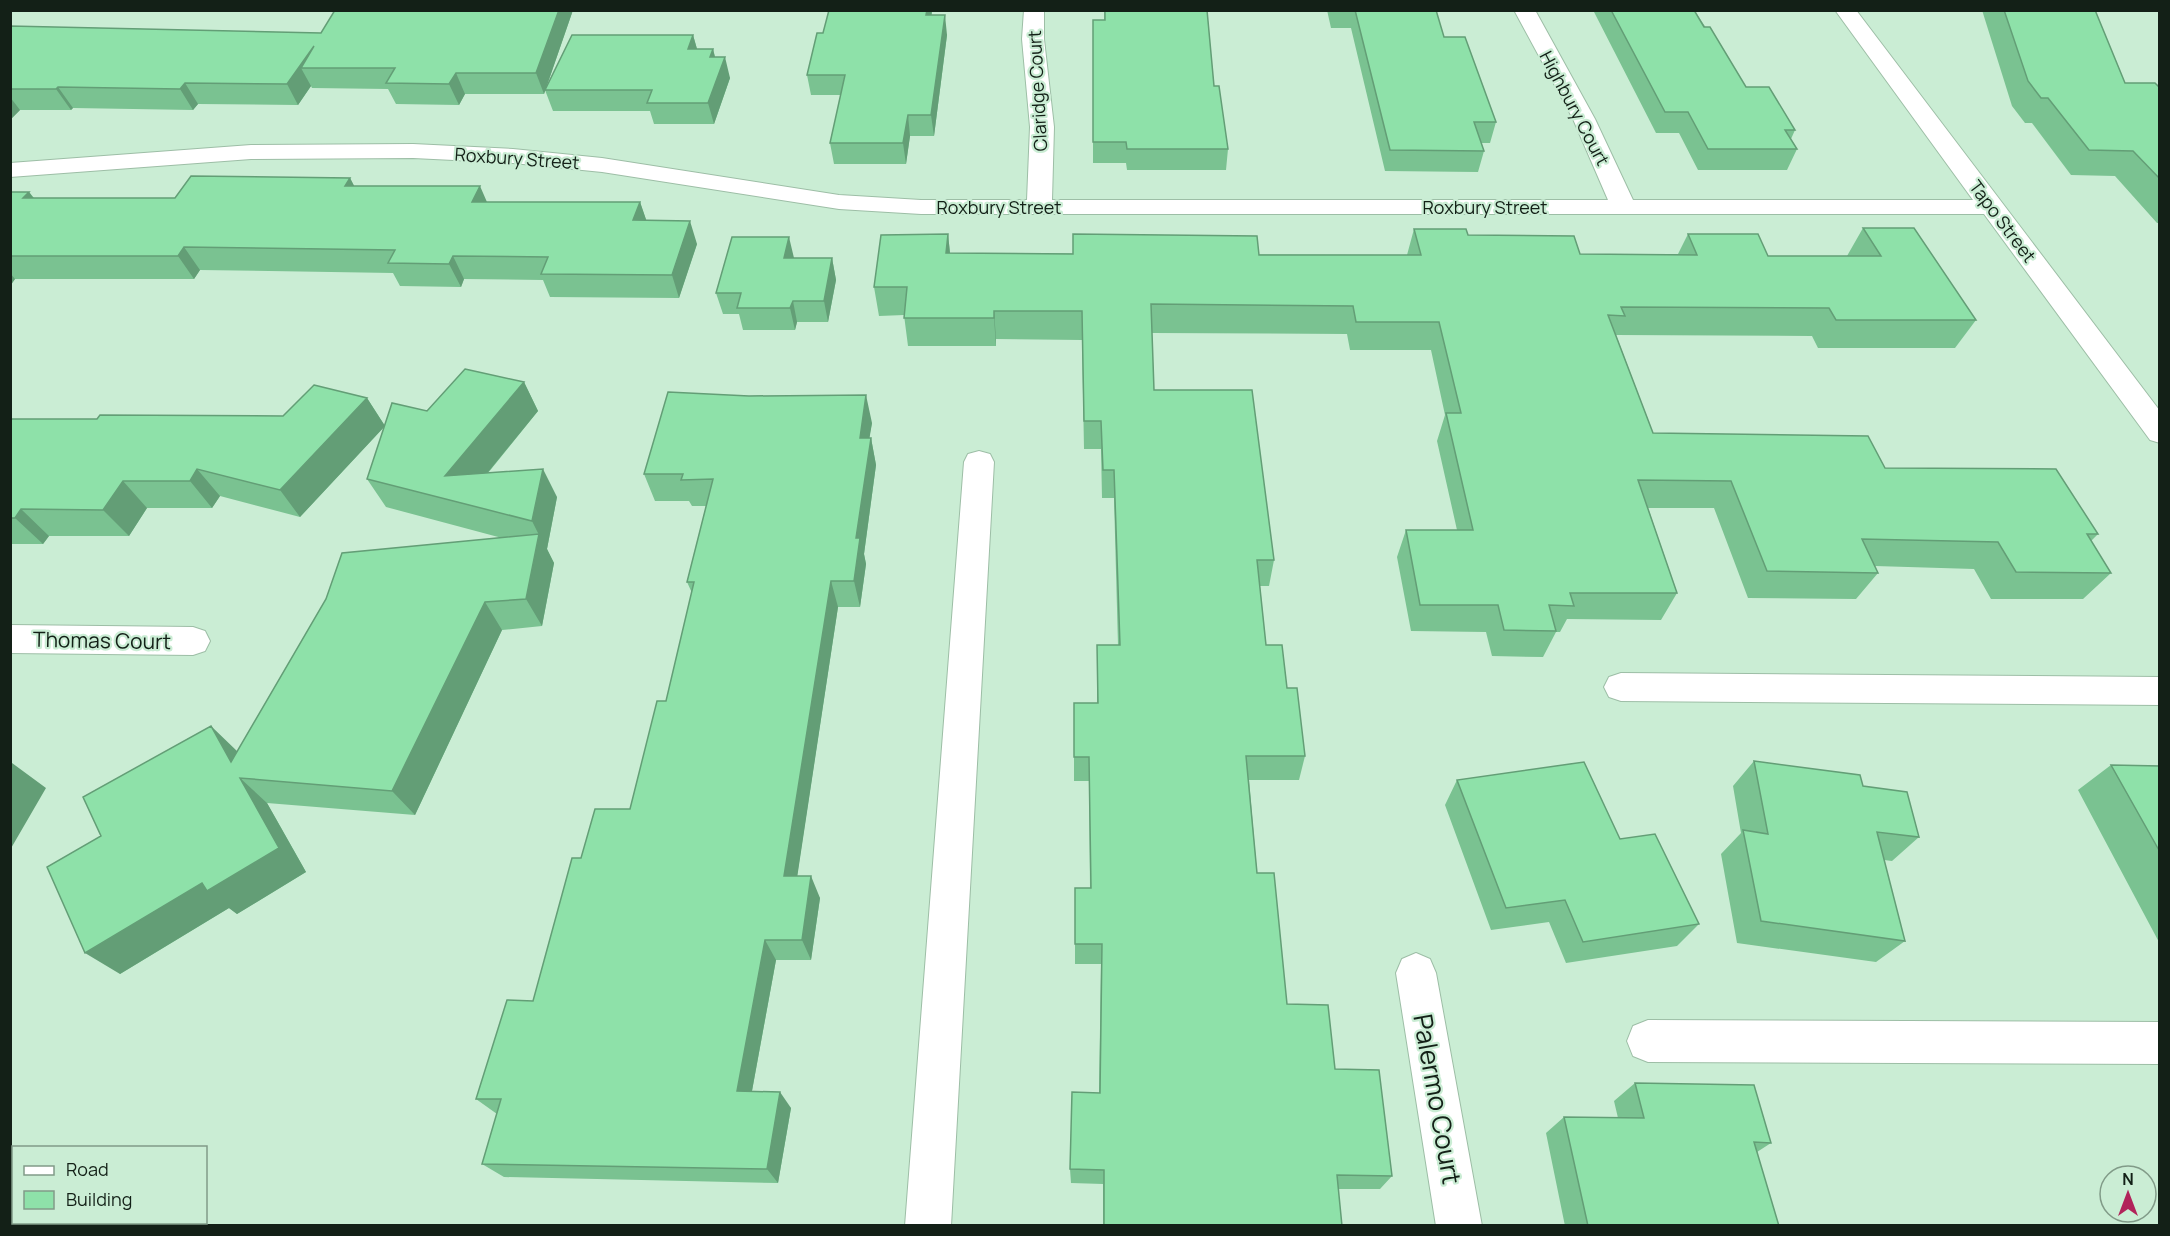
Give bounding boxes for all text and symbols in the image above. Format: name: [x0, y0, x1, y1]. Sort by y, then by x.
street label: Claridge Court: [1022, 30, 1052, 152]
street label: Highbury Court: [1535, 46, 1615, 170]
street label: Roxbury Street: [454, 142, 580, 174]
street label: Tapo Street: [1964, 175, 2042, 267]
street label: Roxbury Street: [937, 195, 1061, 219]
street label: Roxbury Street: [1423, 195, 1547, 219]
street label: Thomas Court: [33, 625, 171, 655]
street label: Palermo Court: [1405, 1011, 1471, 1187]
legend: [12, 1146, 207, 1224]
text: Road: [66, 1157, 109, 1181]
north arrow: [2098, 1164, 2158, 1224]
text: N: [2122, 1168, 2134, 1190]
text: Building: [66, 1187, 132, 1211]

